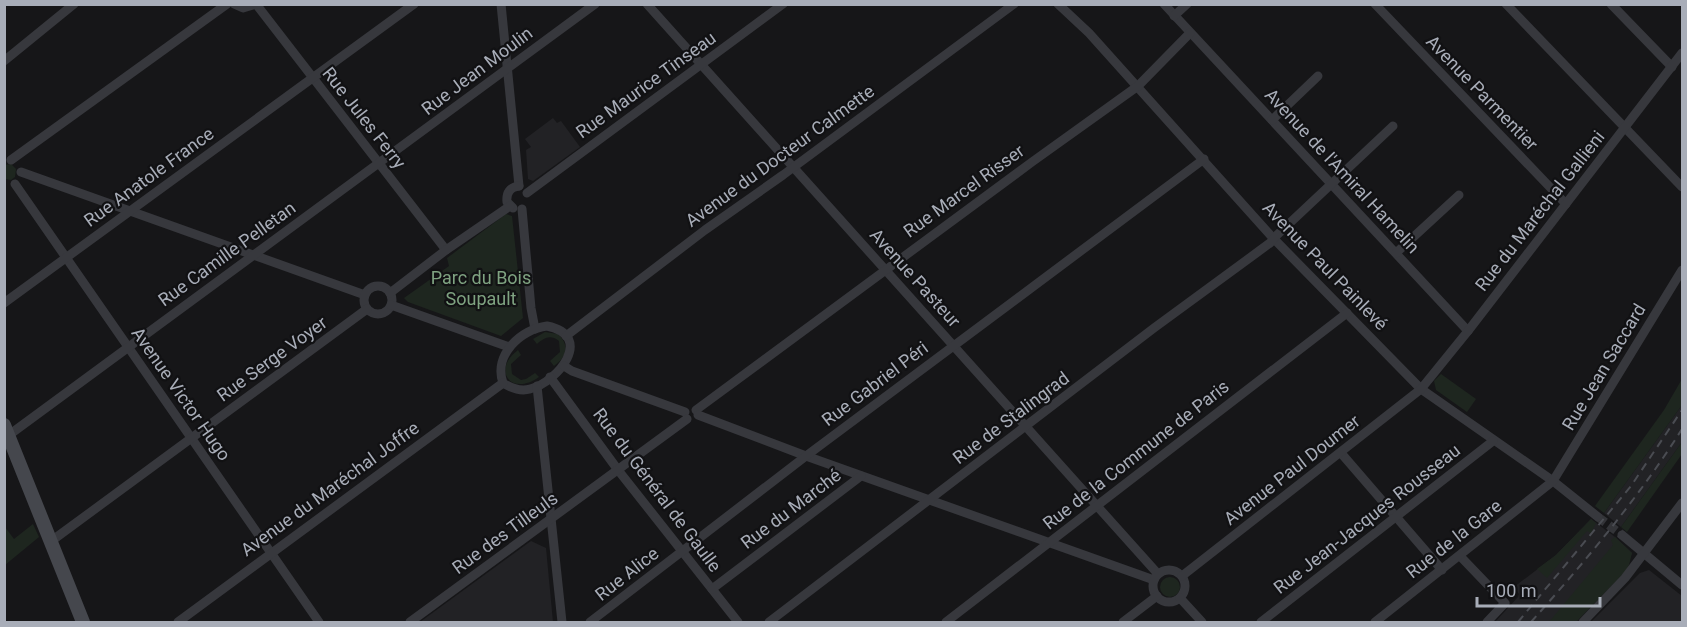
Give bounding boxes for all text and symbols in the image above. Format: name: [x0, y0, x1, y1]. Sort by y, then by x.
street label: Rue Jean Moulin: [417, 22, 536, 119]
street label: Rue Maurice Tinseau: [572, 27, 720, 142]
street label: Avenue Parmentier: [1422, 31, 1543, 154]
street label: Rue Jules Ferry: [318, 63, 411, 173]
street label: Avenue du Docteur Calmette: [681, 80, 878, 231]
street label: Avenue de l'Amiral Hamelin: [1261, 84, 1424, 257]
street label: Rue Anatole France: [80, 123, 218, 231]
street label: Rue du Maréchal Gallieni: [1471, 126, 1609, 295]
street label: Rue Marcel Risser: [899, 140, 1028, 241]
street label: Rue Camille Pelletan: [154, 197, 299, 310]
street label: Avenue Paul Painlevé: [1259, 197, 1392, 334]
street label: Avenue Pasteur: [866, 224, 965, 331]
park label: Parc du Bois Soupault: [431, 267, 531, 309]
street label: Rue Jean Saccard: [1558, 300, 1650, 434]
street label: Rue Serge Voyer: [213, 312, 331, 405]
street label: Avenue Victor Hugo: [127, 323, 235, 465]
street label: Rue Gabriel Péri: [818, 337, 932, 430]
street label: Rue de Stalingrad: [948, 367, 1073, 468]
street label: Rue de la Commune de Paris: [1039, 375, 1233, 534]
street label: Rue du Général de Gaulle: [589, 404, 726, 576]
street label: Avenue Paul Doumer: [1220, 410, 1364, 529]
street label: Avenue du Maréchal Joffre: [237, 417, 423, 560]
street label: Rue Jean-Jacques Rousseau: [1269, 439, 1464, 598]
street label: Rue du Marché: [737, 464, 845, 553]
street label: Rue des Tilleuls: [448, 487, 561, 578]
street label: Rue de la Gare: [1402, 495, 1506, 582]
street label: Rue Alice: [591, 542, 663, 605]
scale bar: [1477, 570, 1600, 608]
text: 100 m: [1486, 580, 1537, 601]

